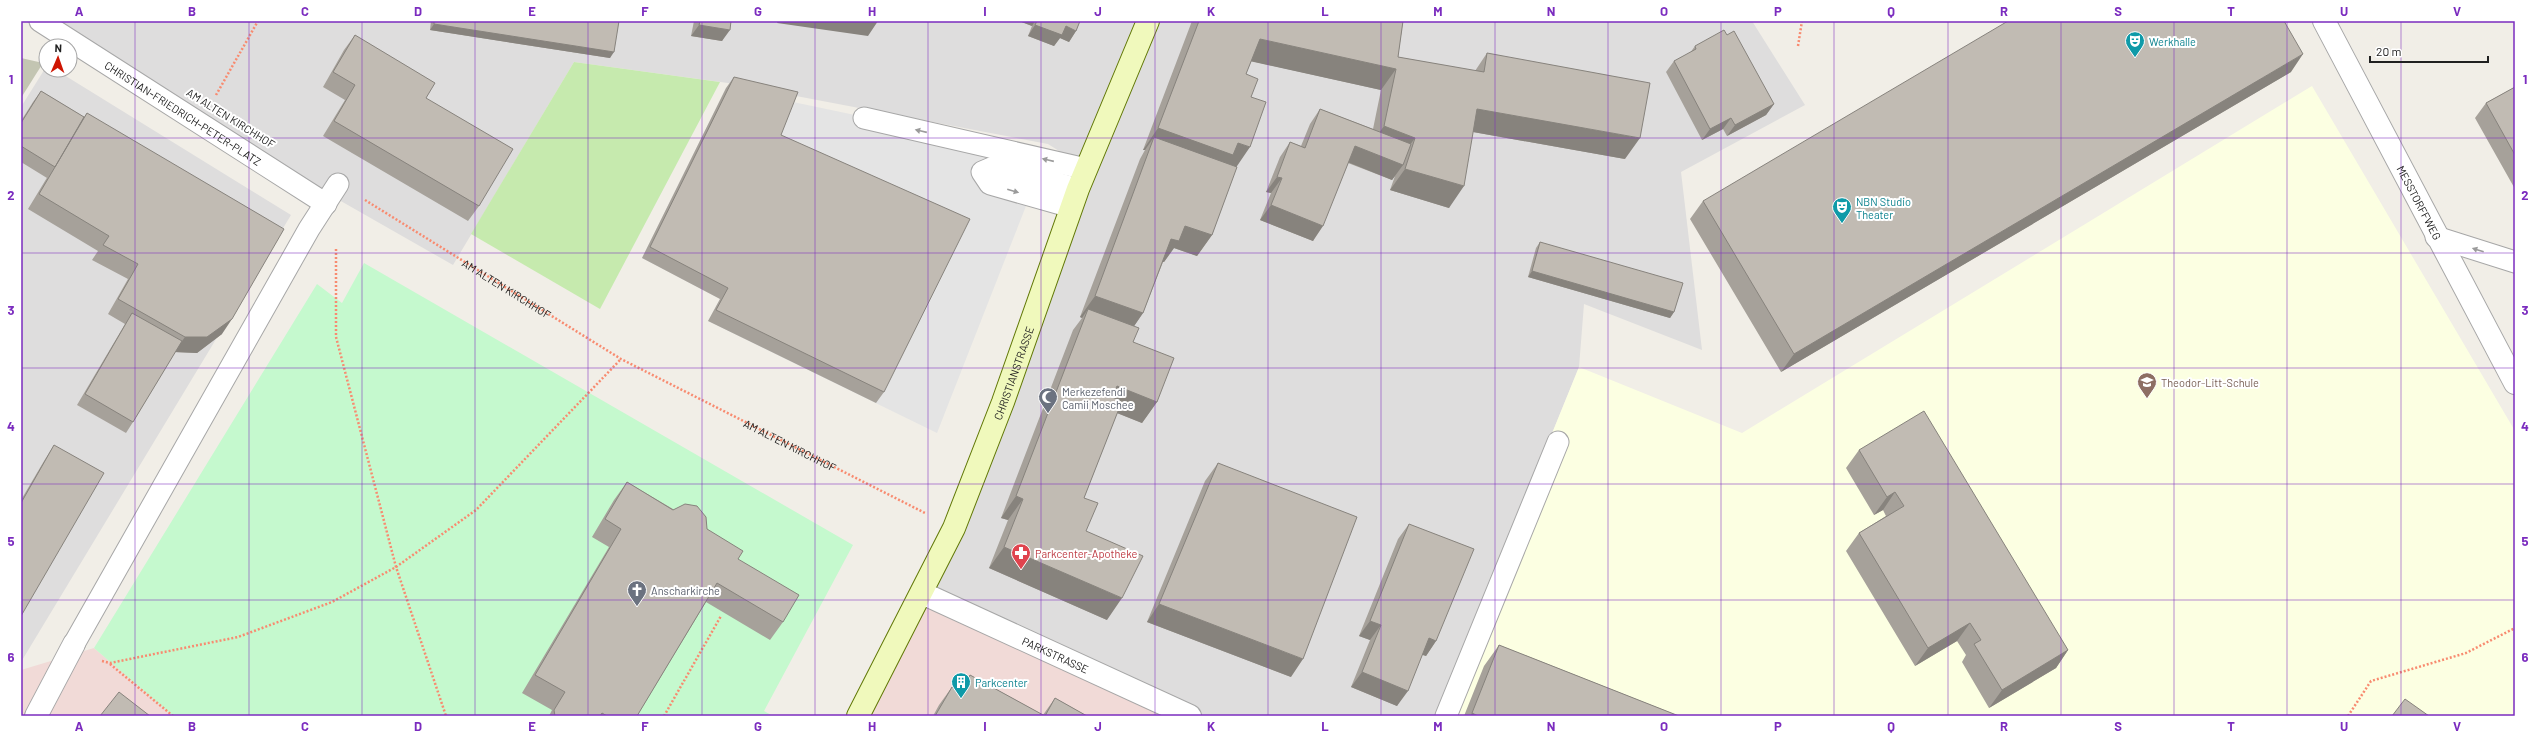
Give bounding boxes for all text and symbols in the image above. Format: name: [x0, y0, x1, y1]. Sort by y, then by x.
text: A: [75, 3, 84, 19]
text: B: [188, 3, 196, 19]
text: C: [301, 3, 309, 19]
text: D: [414, 3, 422, 19]
text: E: [528, 3, 536, 19]
text: F: [641, 3, 649, 19]
text: G: [754, 3, 762, 19]
text: H: [868, 3, 876, 19]
text: I: [983, 3, 987, 19]
text: J: [1094, 3, 1102, 19]
text: K: [1207, 3, 1215, 19]
text: L: [1321, 3, 1329, 19]
text: M: [1433, 3, 1443, 19]
text: N: [1547, 3, 1555, 19]
text: O: [1660, 3, 1668, 19]
text: P: [1774, 3, 1782, 19]
text: Q: [1887, 3, 1895, 19]
text: R: [2000, 3, 2008, 19]
text: S: [2114, 3, 2122, 19]
text: T: [2227, 3, 2235, 19]
text: U: [2340, 3, 2348, 19]
text: V: [2453, 3, 2461, 19]
theatre icon: Werkhalle: [2124, 30, 2146, 58]
place label: Werkhalle: [2149, 35, 2196, 48]
north arrow: [38, 38, 78, 78]
scale bar: [2370, 38, 2488, 64]
text: N: [54, 41, 62, 54]
text: 20 m: [2376, 44, 2402, 58]
street label: CHRISTIAN-FRIEDRICH-PETER-PLATZ: [103, 58, 264, 167]
text: 1: [9, 71, 13, 87]
text: 1: [2523, 71, 2527, 87]
street label: AM ALTEN KIRCHHOF: [184, 86, 278, 150]
one-way arrow: [915, 127, 928, 133]
one-way arrow: [1042, 156, 1054, 162]
street label: MESSTORFFWEG: [2395, 163, 2445, 242]
text: 2: [7, 187, 15, 203]
text: 2: [2521, 187, 2529, 203]
one-way arrow: [1007, 188, 1019, 194]
place label: NBN Studio Theater: [1856, 195, 1911, 221]
theatre icon: NBN Studio Theater: [1831, 196, 1853, 224]
one-way arrow: [2471, 247, 2483, 253]
street label: AM ALTEN KIRCHHOF: [460, 256, 554, 320]
text: 3: [7, 302, 15, 318]
text: 3: [2521, 302, 2529, 318]
street label: CHRISTIANSTRASSE: [990, 324, 1036, 422]
school or university icon: Theodor-Litt-Schule: [2136, 371, 2158, 399]
place label: Theodor-Litt-Schule: [2161, 376, 2259, 389]
place label: Merkezefendi Camii Moschee: [1062, 385, 1134, 411]
mosque icon: Merkezefendi Camii Moschee: [1037, 386, 1059, 414]
street label: AM ALTEN KIRCHHOF: [742, 416, 839, 473]
text: 4: [7, 418, 15, 434]
text: 4: [2521, 418, 2529, 434]
text: 5: [7, 533, 15, 549]
text: 5: [2521, 533, 2529, 549]
pharmacy icon: Parkcenter-Apotheke: [1010, 542, 1032, 570]
place label: Parkcenter-Apotheke: [1035, 547, 1137, 560]
church icon: Anscharkirche: [626, 579, 648, 607]
place label: Anscharkirche: [651, 584, 720, 597]
street label: PARKSTRASSE: [1020, 633, 1091, 675]
text: 6: [8, 649, 15, 665]
text: 6: [2522, 649, 2529, 665]
building icon: Parkcenter: [950, 671, 972, 699]
place label: Parkcenter: [975, 676, 1028, 689]
text: A: [75, 718, 84, 734]
text: B: [188, 718, 196, 734]
text: C: [301, 718, 309, 734]
text: D: [414, 718, 422, 734]
text: E: [528, 718, 536, 734]
text: F: [641, 718, 649, 734]
text: G: [754, 718, 762, 734]
text: H: [868, 718, 876, 734]
text: I: [983, 718, 987, 734]
text: J: [1094, 718, 1102, 734]
text: K: [1207, 718, 1215, 734]
text: L: [1321, 718, 1329, 734]
text: M: [1433, 718, 1443, 734]
text: N: [1547, 718, 1555, 734]
text: O: [1660, 718, 1668, 734]
text: P: [1774, 718, 1782, 734]
text: Q: [1887, 718, 1895, 734]
text: R: [2000, 718, 2008, 734]
text: S: [2114, 718, 2122, 734]
text: T: [2227, 718, 2235, 734]
text: U: [2340, 718, 2348, 734]
text: V: [2453, 718, 2461, 734]

